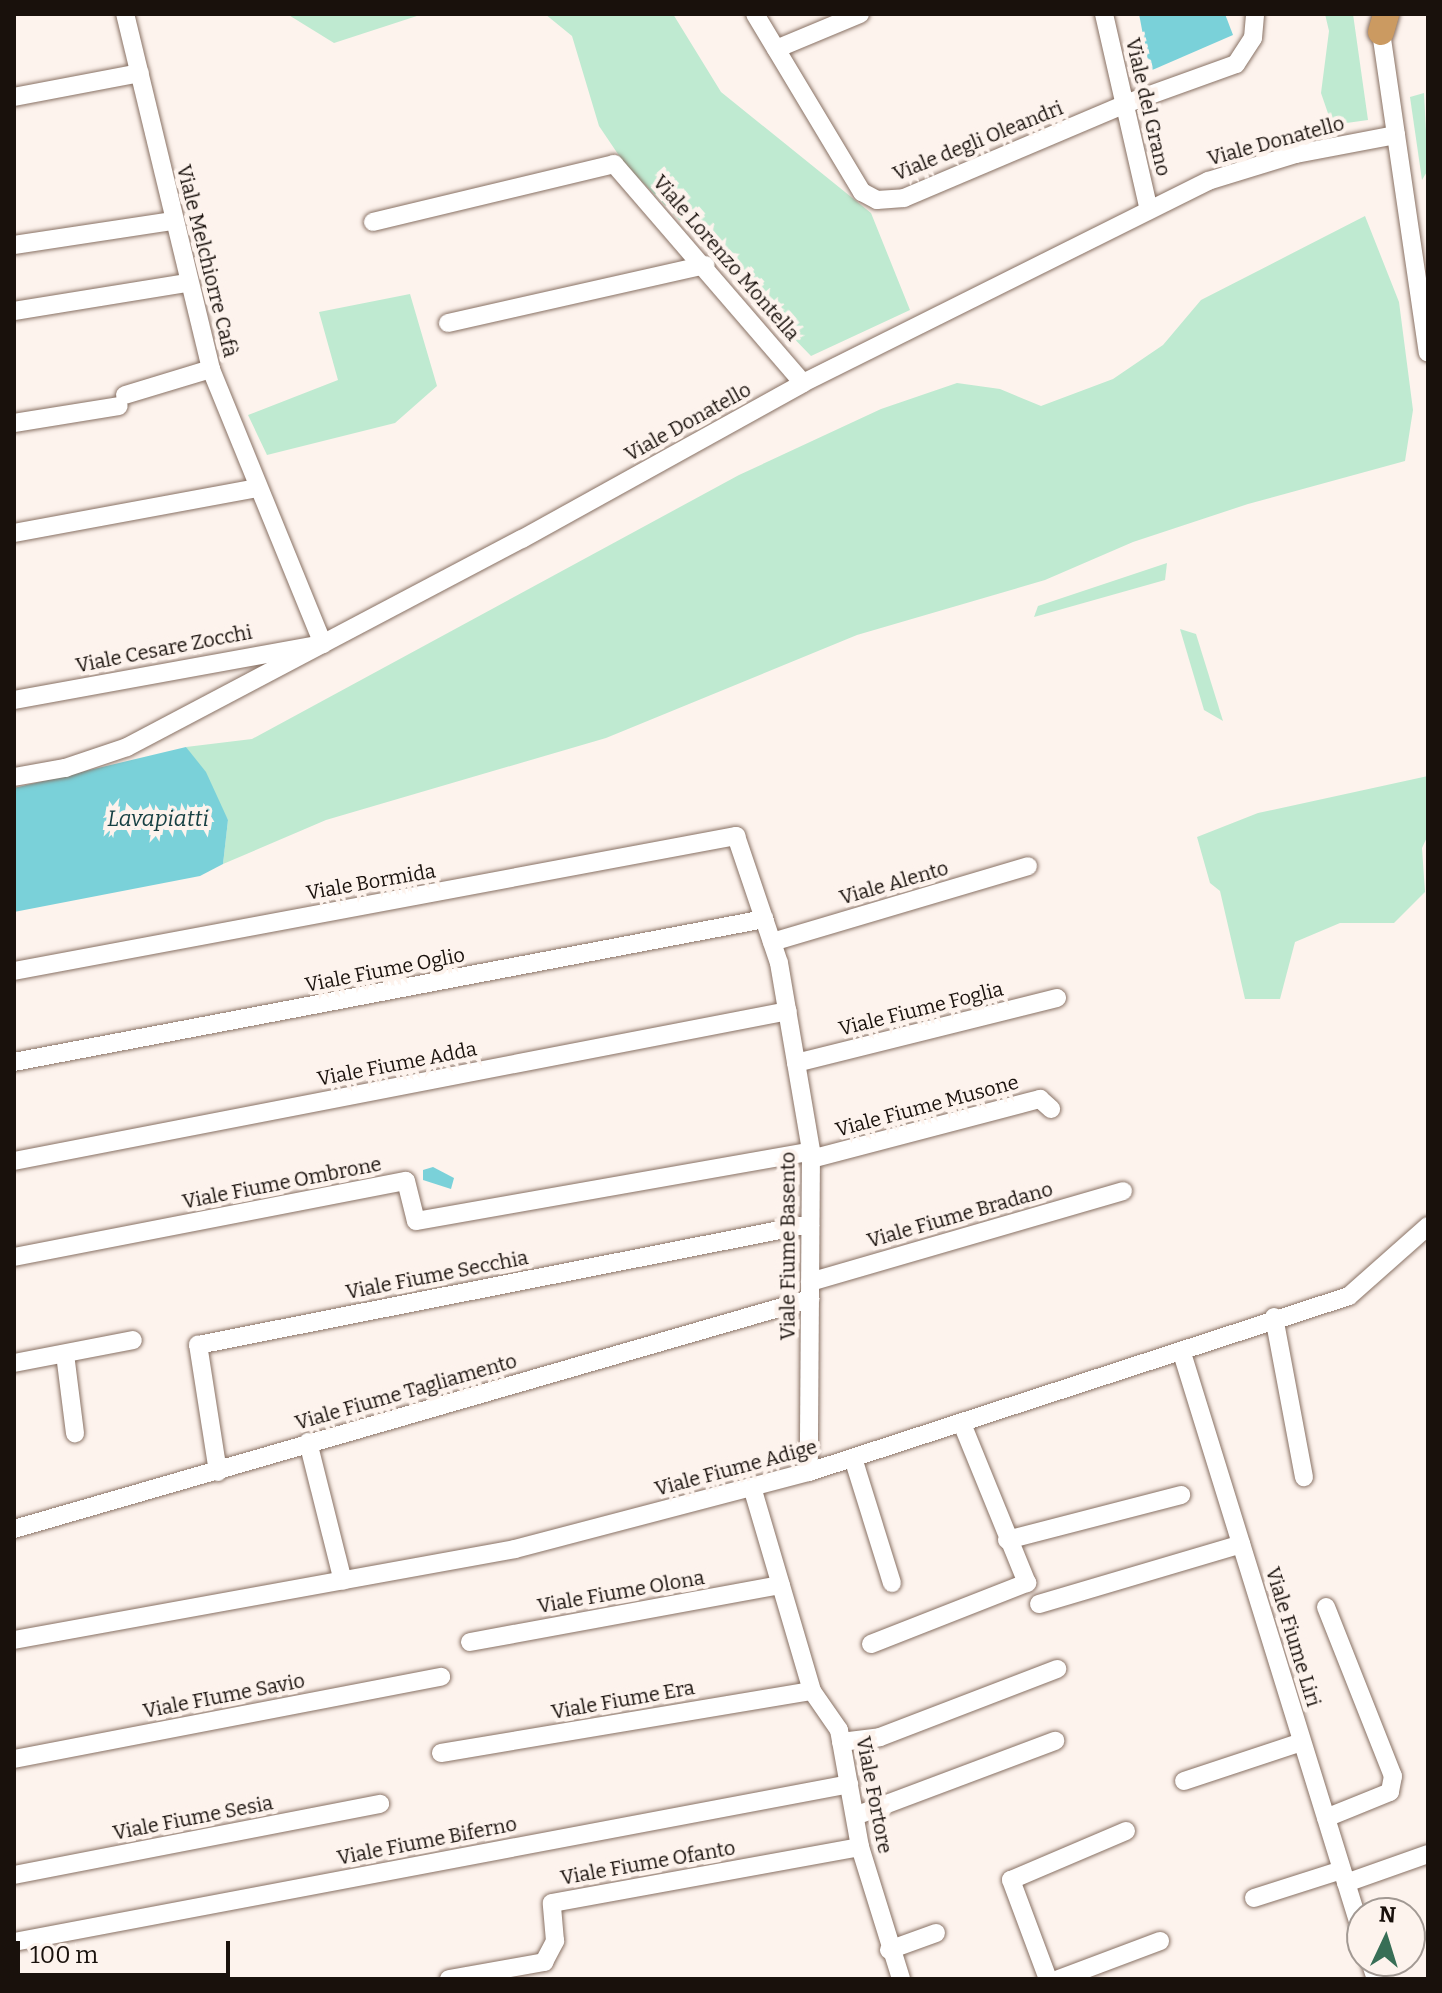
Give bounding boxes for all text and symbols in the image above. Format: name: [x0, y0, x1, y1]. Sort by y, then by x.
street label: Viale del Grano: [1120, 36, 1176, 178]
street label: Viale degli Oleandri: [890, 96, 1066, 186]
street label: Viale Donatello: [1205, 111, 1347, 171]
street label: Viale Melchiorre Cafà: [171, 162, 243, 360]
street label: Viale Lorenzo Montella: [648, 170, 804, 346]
street label: Viale Donatello: [621, 377, 755, 467]
street label: Viale Cesare Zocchi: [74, 620, 254, 678]
water label: Lavapiatti: [107, 806, 209, 832]
street label: Viale Alento: [837, 856, 951, 910]
street label: Viale Bormida: [305, 859, 437, 905]
street label: Viale Fiume Oglio: [303, 943, 467, 997]
street label: Viale Fiume Foglia: [836, 977, 1006, 1041]
street label: Viale Fiume Adda: [315, 1037, 479, 1091]
street label: Viale Fiume Musone: [833, 1070, 1021, 1142]
street label: Viale Fiume Ombrone: [180, 1152, 384, 1214]
street label: Viale Fiume Basento: [776, 1152, 800, 1340]
street label: Viale Fiume Bradano: [864, 1177, 1056, 1253]
street label: Viale Fiume Secchia: [344, 1246, 530, 1304]
street label: Viale Fiume Tagliamento: [292, 1349, 520, 1435]
street label: Viale Fiume Adige: [652, 1435, 820, 1501]
street label: Viale Fiume Liri: [1260, 1564, 1326, 1710]
street label: Viale Fiume Olona: [536, 1565, 706, 1619]
street label: Viale FIume Savio: [141, 1669, 307, 1723]
street label: Viale Fiume Era: [550, 1676, 696, 1724]
street label: Viale Fortore: [851, 1734, 897, 1856]
street label: Viale Fiume Sesia: [111, 1791, 275, 1845]
street label: Viale Fiume Biferno: [335, 1812, 519, 1870]
street label: Viale Fiume Ofanto: [559, 1836, 737, 1890]
north arrow: [1346, 1897, 1426, 1977]
text: N: [1378, 1900, 1397, 1929]
scale bar: [20, 1925, 234, 1975]
text: 100 m: [30, 1941, 98, 1969]

